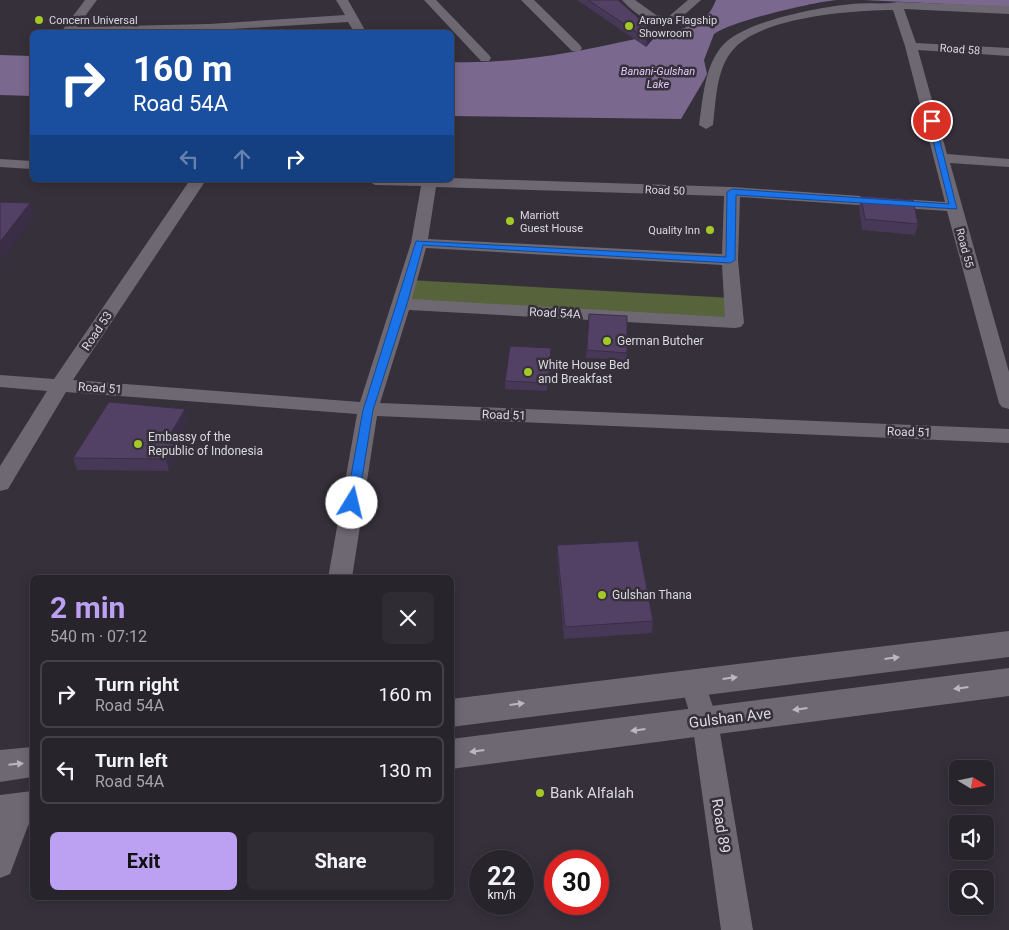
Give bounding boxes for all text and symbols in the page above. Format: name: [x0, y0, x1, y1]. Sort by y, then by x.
marker: Concern Universal: [33, 14, 45, 26]
place label: Concern Universal: [49, 14, 138, 27]
place label: Aranya Flagship Showroom: [639, 14, 717, 40]
marker: Aranya Flagship Showroom: [623, 20, 635, 32]
street label: Road 58: [939, 42, 981, 57]
text: 160 m: [133, 49, 232, 90]
icon: right: [50, 50, 115, 115]
water label: Banani-Gulshan Lake: [621, 65, 695, 91]
text: Road 54A: [133, 91, 228, 116]
pin: [911, 100, 953, 142]
icon: arrive: [918, 107, 946, 135]
icon: left: [175, 145, 203, 173]
icon: ahead: [228, 145, 256, 173]
icon: right: [281, 145, 309, 173]
street label: Road 50: [645, 183, 685, 198]
place label: Marriott Guest House: [520, 209, 583, 235]
marker: Marriott Guest House: [504, 215, 516, 227]
place label: Quality Inn: [648, 224, 700, 237]
marker: Quality Inn: [704, 224, 716, 236]
street label: Road 55: [953, 227, 976, 269]
street label: Road 54A: [529, 305, 581, 321]
street label: Road 53: [79, 309, 115, 353]
place label: German Butcher: [617, 334, 704, 348]
marker: German Butcher: [601, 335, 613, 347]
place label: White House Bed and Breakfast: [538, 358, 630, 386]
marker: White House Bed and Breakfast: [522, 366, 534, 378]
street label: Road 51: [78, 379, 122, 397]
street label: Road 51: [482, 407, 526, 423]
street label: Road 51: [887, 424, 931, 440]
place label: Embassy of the Republic of Indonesia: [148, 430, 263, 458]
marker: Embassy of the Republic of Indonesia: [132, 438, 144, 450]
position arrow: [325, 476, 377, 528]
place label: Gulshan Thana: [612, 588, 692, 602]
marker: Gulshan Thana: [596, 589, 608, 601]
text: 2 min: [50, 590, 125, 625]
button: close: [382, 592, 434, 644]
text: 540 m · 07:12: [50, 627, 147, 646]
one-way arrow: [884, 654, 900, 662]
text: Turn right: [95, 673, 179, 696]
one-way arrow: [723, 674, 739, 682]
icon: right: [52, 680, 80, 708]
text: 160 m: [379, 683, 432, 706]
one-way arrow: [952, 684, 968, 692]
text: Road 54A: [95, 696, 164, 715]
one-way arrow: [509, 700, 525, 708]
street label: Gulshan Ave: [688, 704, 772, 732]
one-way arrow: [791, 705, 807, 713]
one-way arrow: [630, 726, 646, 734]
one-way arrow: [469, 747, 485, 755]
text: Turn left: [95, 749, 168, 772]
icon: left: [52, 756, 80, 784]
text: 130 m: [379, 759, 432, 782]
one-way arrow: [9, 760, 25, 768]
north arrow: [949, 760, 994, 805]
map controls: [949, 760, 994, 915]
text: Road 54A: [95, 772, 164, 791]
place label: Bank Alfalah: [550, 784, 634, 802]
marker: Bank Alfalah: [534, 787, 546, 799]
street label: Road 89: [708, 797, 734, 855]
button: sound: [949, 815, 994, 860]
button: Exit: [50, 832, 237, 890]
button: Share: [247, 832, 434, 890]
speed limit sign: 30: [544, 850, 609, 915]
text: 22: [487, 862, 516, 891]
button: search: [949, 870, 994, 915]
text: km/h: [487, 888, 516, 902]

